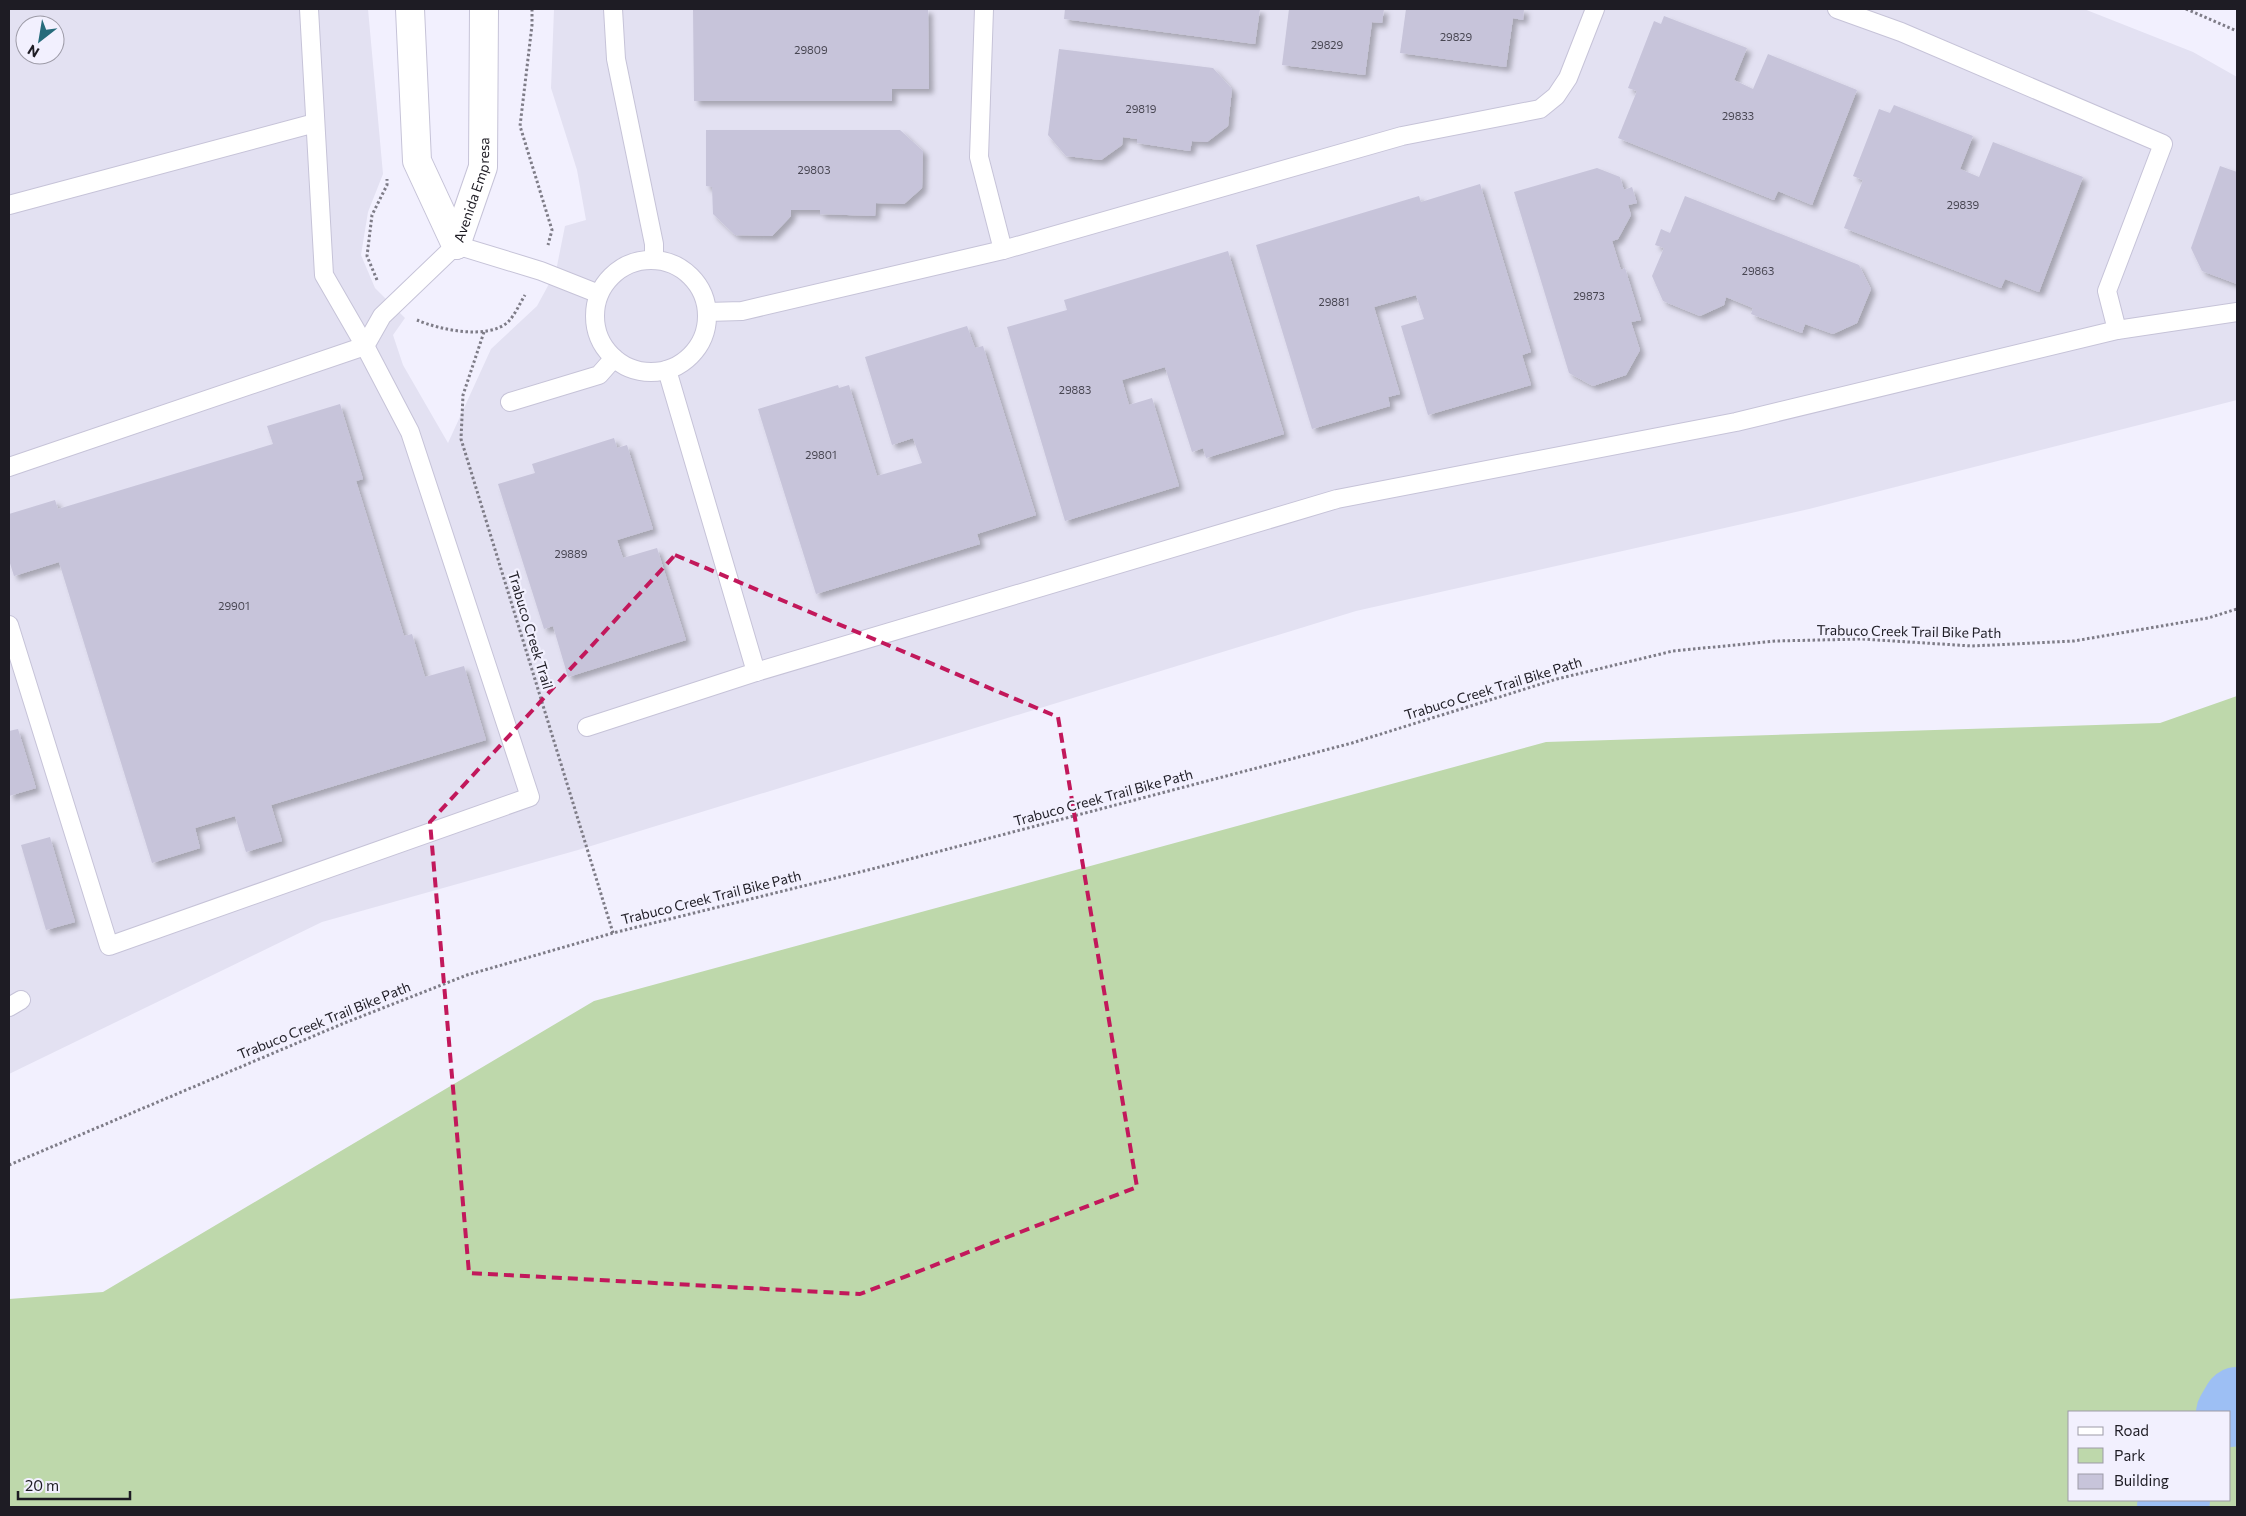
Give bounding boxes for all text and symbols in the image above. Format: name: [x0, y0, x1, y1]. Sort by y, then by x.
north arrow: [15, 15, 65, 65]
house number: 29829: [1440, 30, 1472, 43]
house number: 29829: [1311, 38, 1343, 51]
text: N: [24, 42, 42, 62]
house number: 29809: [794, 43, 828, 56]
house number: 29819: [1126, 102, 1157, 115]
house number: 29833: [1722, 109, 1754, 122]
street label: Avenida Empresa: [449, 137, 492, 244]
house number: 29803: [798, 163, 830, 176]
house number: 29839: [1947, 198, 1979, 211]
house number: 29863: [1742, 264, 1774, 277]
house number: 29873: [1573, 289, 1605, 302]
house number: 29881: [1319, 295, 1349, 308]
house number: 29883: [1059, 383, 1091, 396]
house number: 29801: [805, 448, 837, 461]
house number: 29889: [555, 547, 588, 560]
street label: Trabuco Creek Trail: [505, 569, 557, 691]
house number: 29901: [218, 599, 250, 612]
street label: Trabuco Creek Trail Bike Path: [1816, 621, 2002, 641]
street label: Trabuco Creek Trail Bike Path: [1402, 653, 1584, 723]
street label: Trabuco Creek Trail Bike Path: [1012, 765, 1194, 829]
street label: Trabuco Creek Trail Bike Path: [619, 866, 803, 928]
street label: Trabuco Creek Trail Bike Path: [235, 977, 413, 1063]
legend: [2068, 1411, 2231, 1501]
text: Road: [2114, 1421, 2149, 1439]
text: Park: [2114, 1446, 2145, 1464]
scale bar: [18, 1468, 130, 1500]
text: Building: [2114, 1471, 2169, 1489]
text: 20 m: [25, 1476, 59, 1494]

